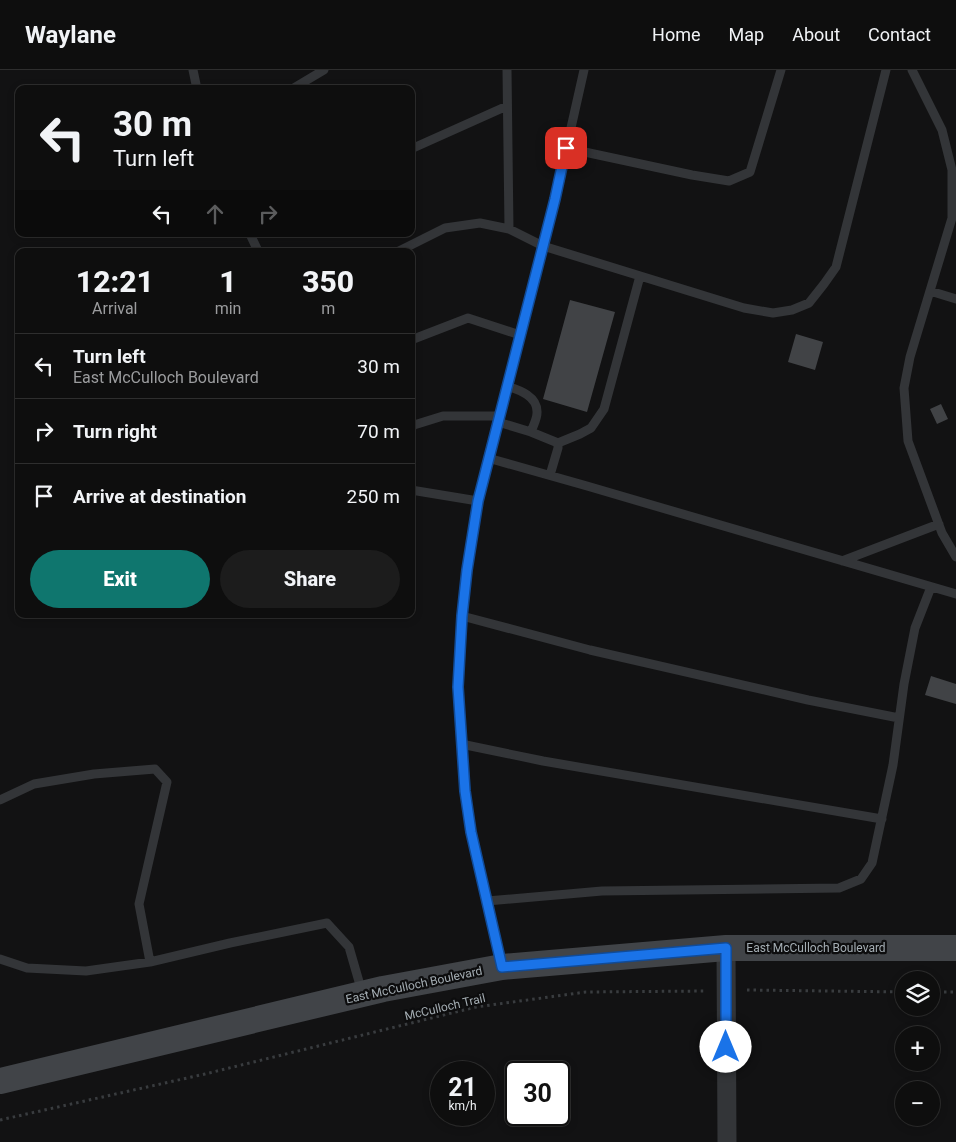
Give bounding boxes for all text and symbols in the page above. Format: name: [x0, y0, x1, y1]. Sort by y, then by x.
text: Waylane: [25, 21, 116, 49]
text: Home: [652, 24, 701, 45]
text: Map: [729, 24, 764, 45]
text: About: [792, 24, 840, 45]
text: Contact: [868, 24, 931, 45]
text: 30 m: [113, 104, 192, 145]
icon: left: [30, 105, 95, 170]
pin: [545, 127, 587, 169]
icon: arrive: [552, 134, 580, 162]
text: Turn left: [113, 146, 194, 171]
icon: left: [148, 200, 176, 228]
icon: ahead: [201, 200, 229, 228]
icon: right: [254, 200, 282, 228]
text: 12:21: [76, 264, 154, 299]
text: 1: [219, 264, 237, 299]
text: 350: [302, 264, 354, 299]
text: Arrival: [92, 299, 138, 318]
text: min: [215, 299, 241, 318]
text: m: [321, 299, 335, 318]
text: Turn left: [73, 345, 146, 368]
icon: left: [30, 352, 58, 380]
text: 30 m: [357, 355, 400, 378]
text: East McCulloch Boulevard: [73, 368, 259, 387]
icon: right: [30, 417, 58, 445]
text: Turn right: [73, 420, 157, 443]
text: 70 m: [357, 420, 400, 443]
icon: arrive: [30, 482, 58, 510]
text: Arrive at destination: [73, 485, 246, 508]
text: 250 m: [347, 485, 400, 508]
button: Exit: [30, 550, 210, 608]
button: Share: [220, 550, 400, 608]
street label: East McCulloch Boulevard: [746, 941, 886, 955]
street label: East McCulloch Boulevard: [344, 964, 484, 1006]
map controls: [895, 971, 940, 1126]
button: layers: [895, 971, 940, 1016]
street label: McCulloch Trail: [403, 991, 487, 1023]
position arrow: [699, 1020, 751, 1072]
button: +: [895, 1026, 940, 1071]
speed limit sign: 30: [505, 1061, 570, 1126]
text: 21: [448, 1073, 477, 1102]
button: −: [895, 1081, 940, 1126]
text: km/h: [448, 1099, 477, 1113]

